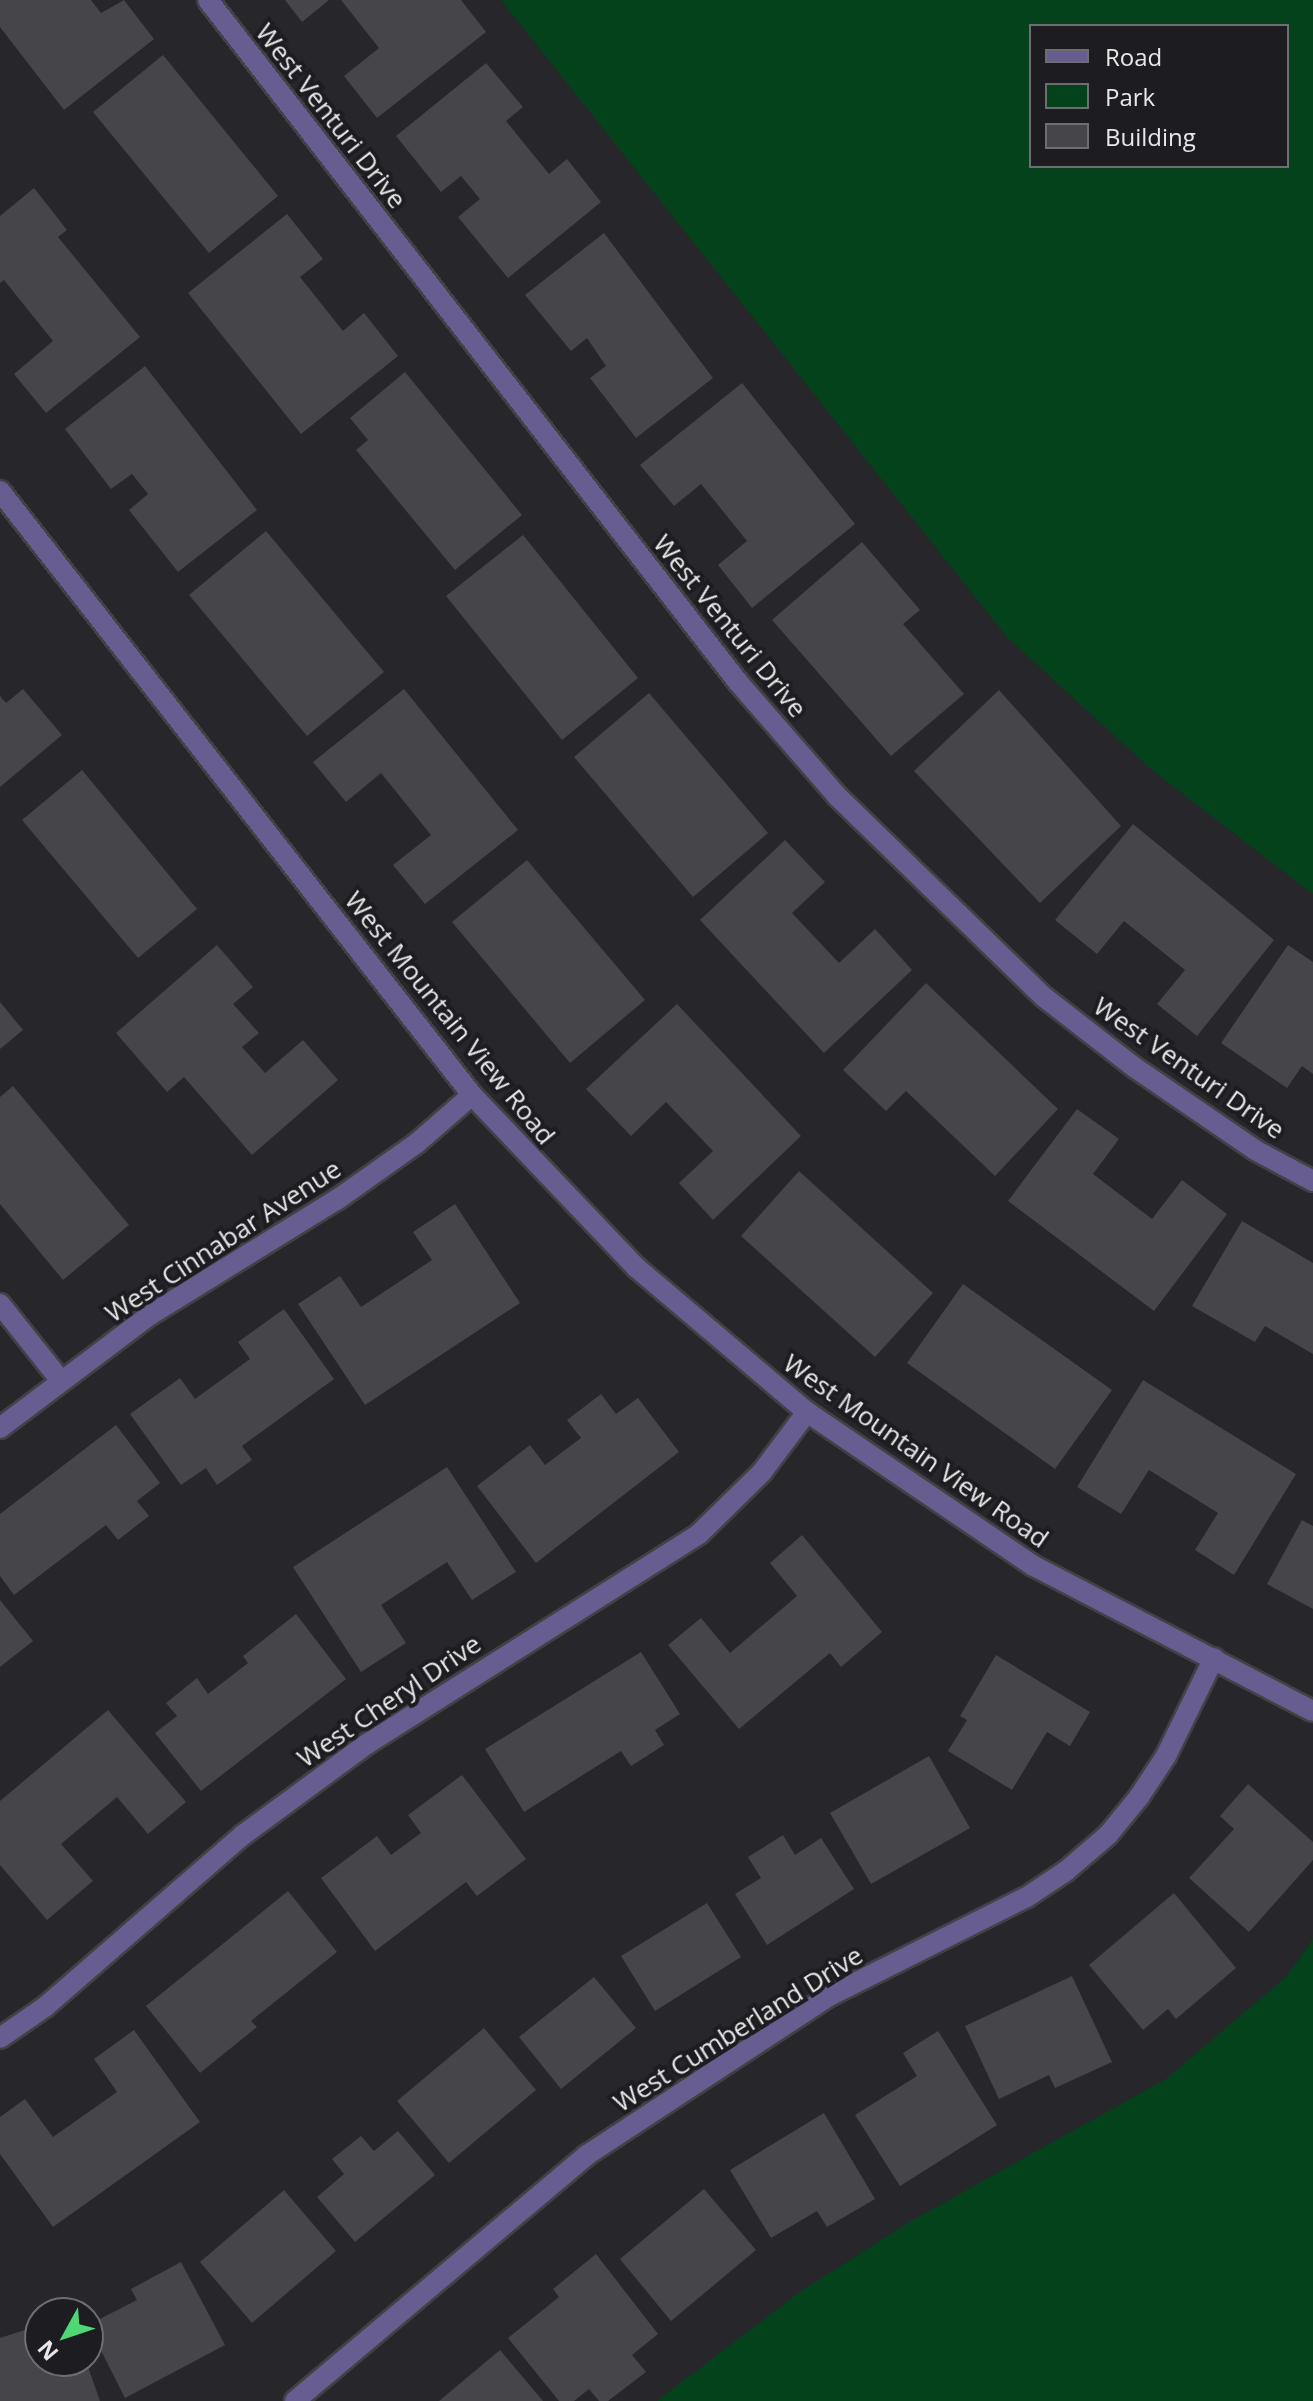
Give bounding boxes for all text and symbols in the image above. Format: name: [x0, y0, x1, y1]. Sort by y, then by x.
street label: West Venturi Drive: [249, 17, 413, 215]
legend: [1029, 24, 1289, 168]
text: Road: [1105, 40, 1162, 73]
text: Park: [1105, 80, 1155, 113]
text: Building: [1105, 120, 1196, 153]
street label: West Venturi Drive: [647, 528, 813, 724]
street label: West Mountain View Road: [338, 885, 562, 1151]
street label: West Venturi Drive: [1088, 990, 1290, 1146]
street label: West Cinnabar Avenue: [99, 1153, 347, 1329]
street label: West Mountain View Road: [777, 1347, 1055, 1555]
street label: West Cheryl Drive: [291, 1628, 487, 1774]
street label: West Cumberland Drive: [608, 1940, 868, 2118]
north arrow: [24, 2297, 104, 2377]
text: N: [30, 2335, 64, 2368]

